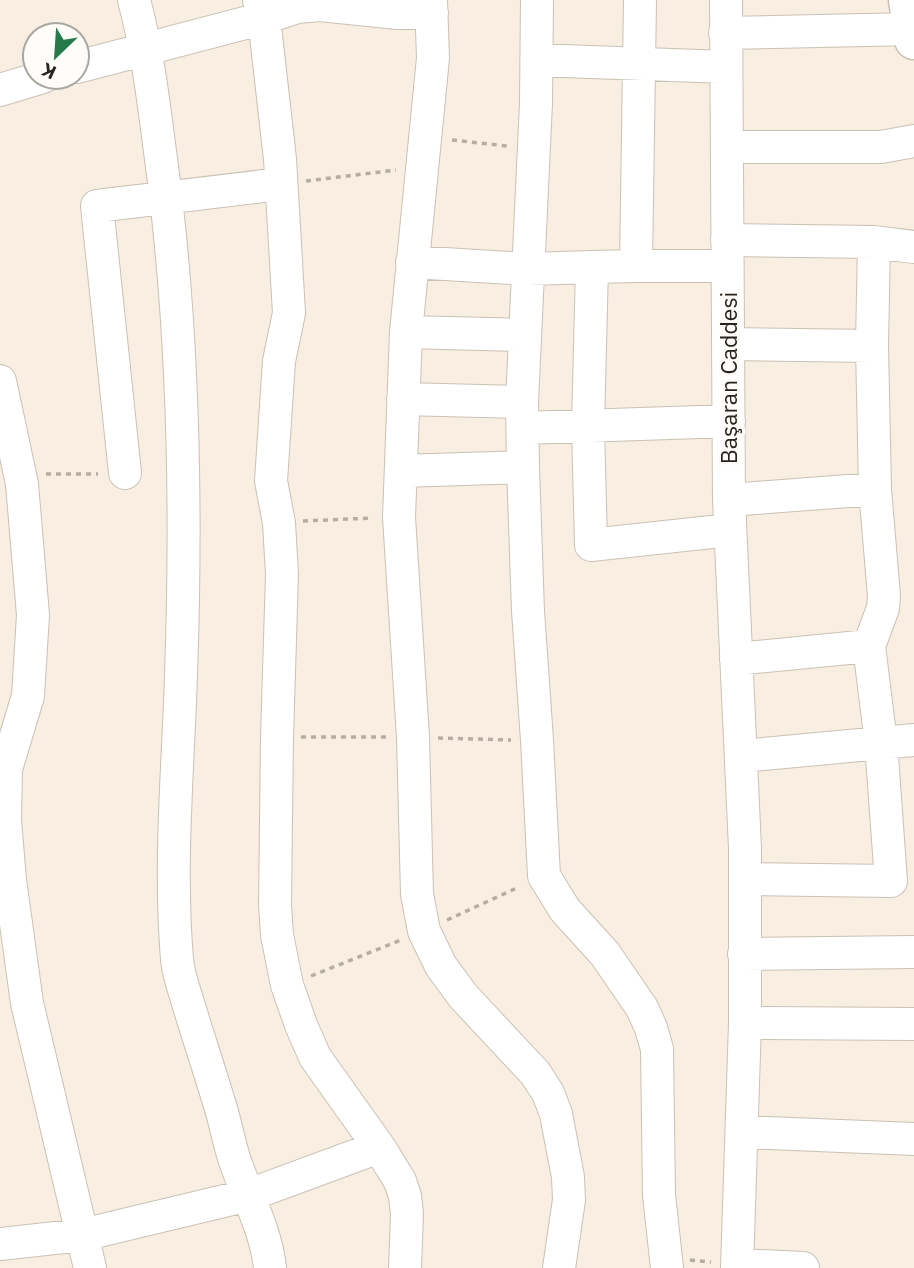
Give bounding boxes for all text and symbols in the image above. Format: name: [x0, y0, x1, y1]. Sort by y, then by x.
north arrow: [21, 21, 91, 91]
text: K: [38, 58, 60, 85]
street label: Başaran Caddesi: [713, 292, 743, 464]

